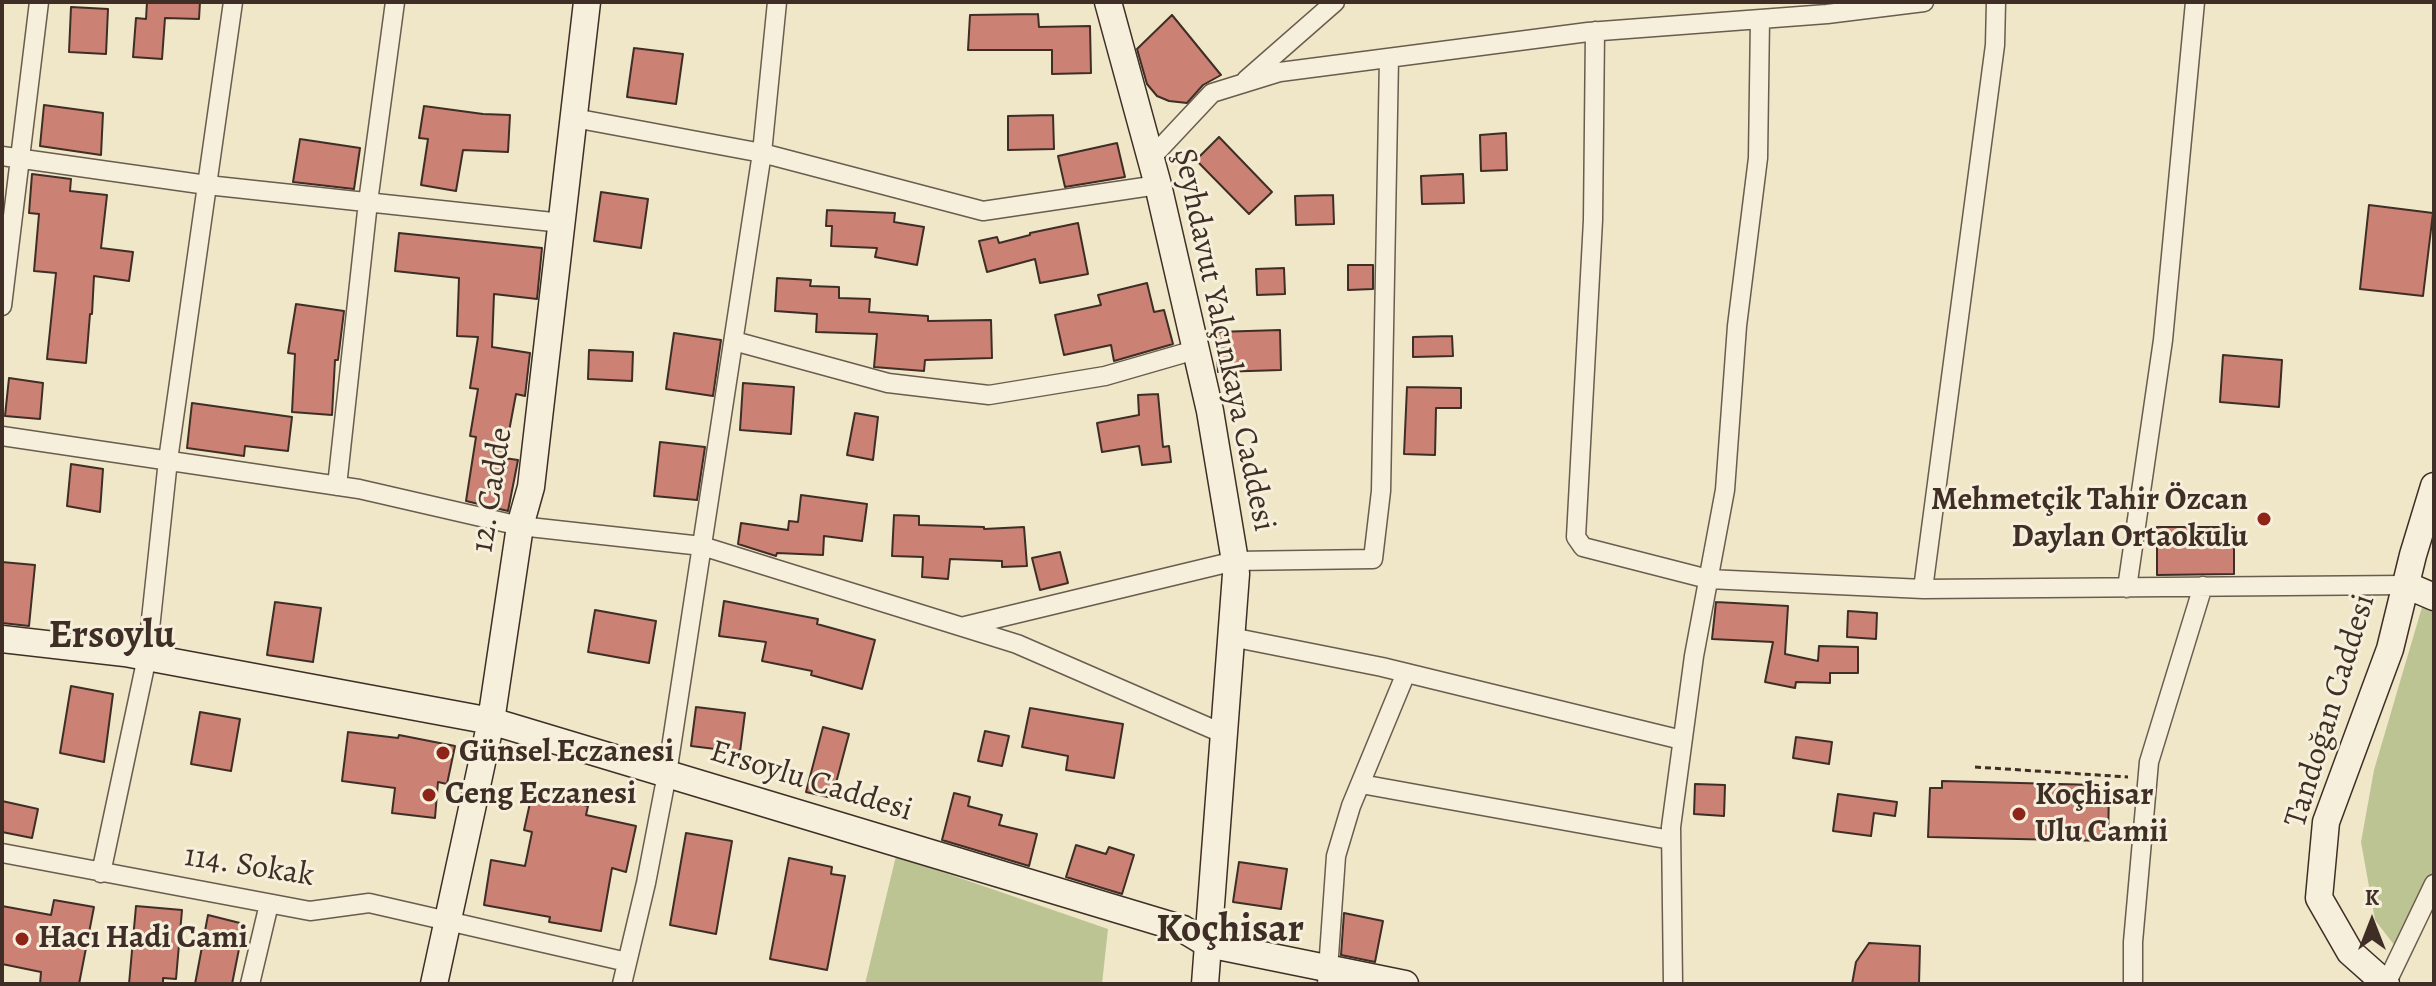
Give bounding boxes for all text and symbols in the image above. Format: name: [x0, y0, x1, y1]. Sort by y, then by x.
street label: Şeyhdavut Yalçınkaya Caddesi: [1164, 145, 1282, 535]
street label: 12. Cadde: [464, 425, 522, 555]
place label: Mehmetçik Tahir Özcan Daylan Ortaokulu: [1931, 482, 2248, 557]
marker: Mehmetçik Tahir Özcan Daylan Ortaokulu: [2255, 510, 2273, 528]
street label: Tandoğan Caddesi: [2277, 590, 2385, 832]
district label: Ersoylu: [49, 613, 175, 661]
street label: Ersoylu Caddesi: [705, 733, 917, 831]
place label: Günsel Eczanesi: [459, 734, 674, 772]
marker: Günsel Eczanesi: [434, 744, 452, 762]
place label: Ceng Eczanesi: [445, 776, 636, 814]
place label: Koçhisar Ulu Camii: [2035, 777, 2168, 852]
marker: Ceng Eczanesi: [420, 786, 438, 804]
marker: Koçhisar Ulu Camii: [2010, 805, 2028, 823]
street label: 114. Sokak: [181, 838, 317, 896]
north arrow: [2332, 882, 2412, 962]
text: K: [2365, 883, 2379, 913]
district label: Koçhisar: [1156, 907, 1304, 955]
place label: Hacı Hadi Cami: [38, 920, 248, 958]
marker: Hacı Hadi Cami: [13, 930, 31, 948]

